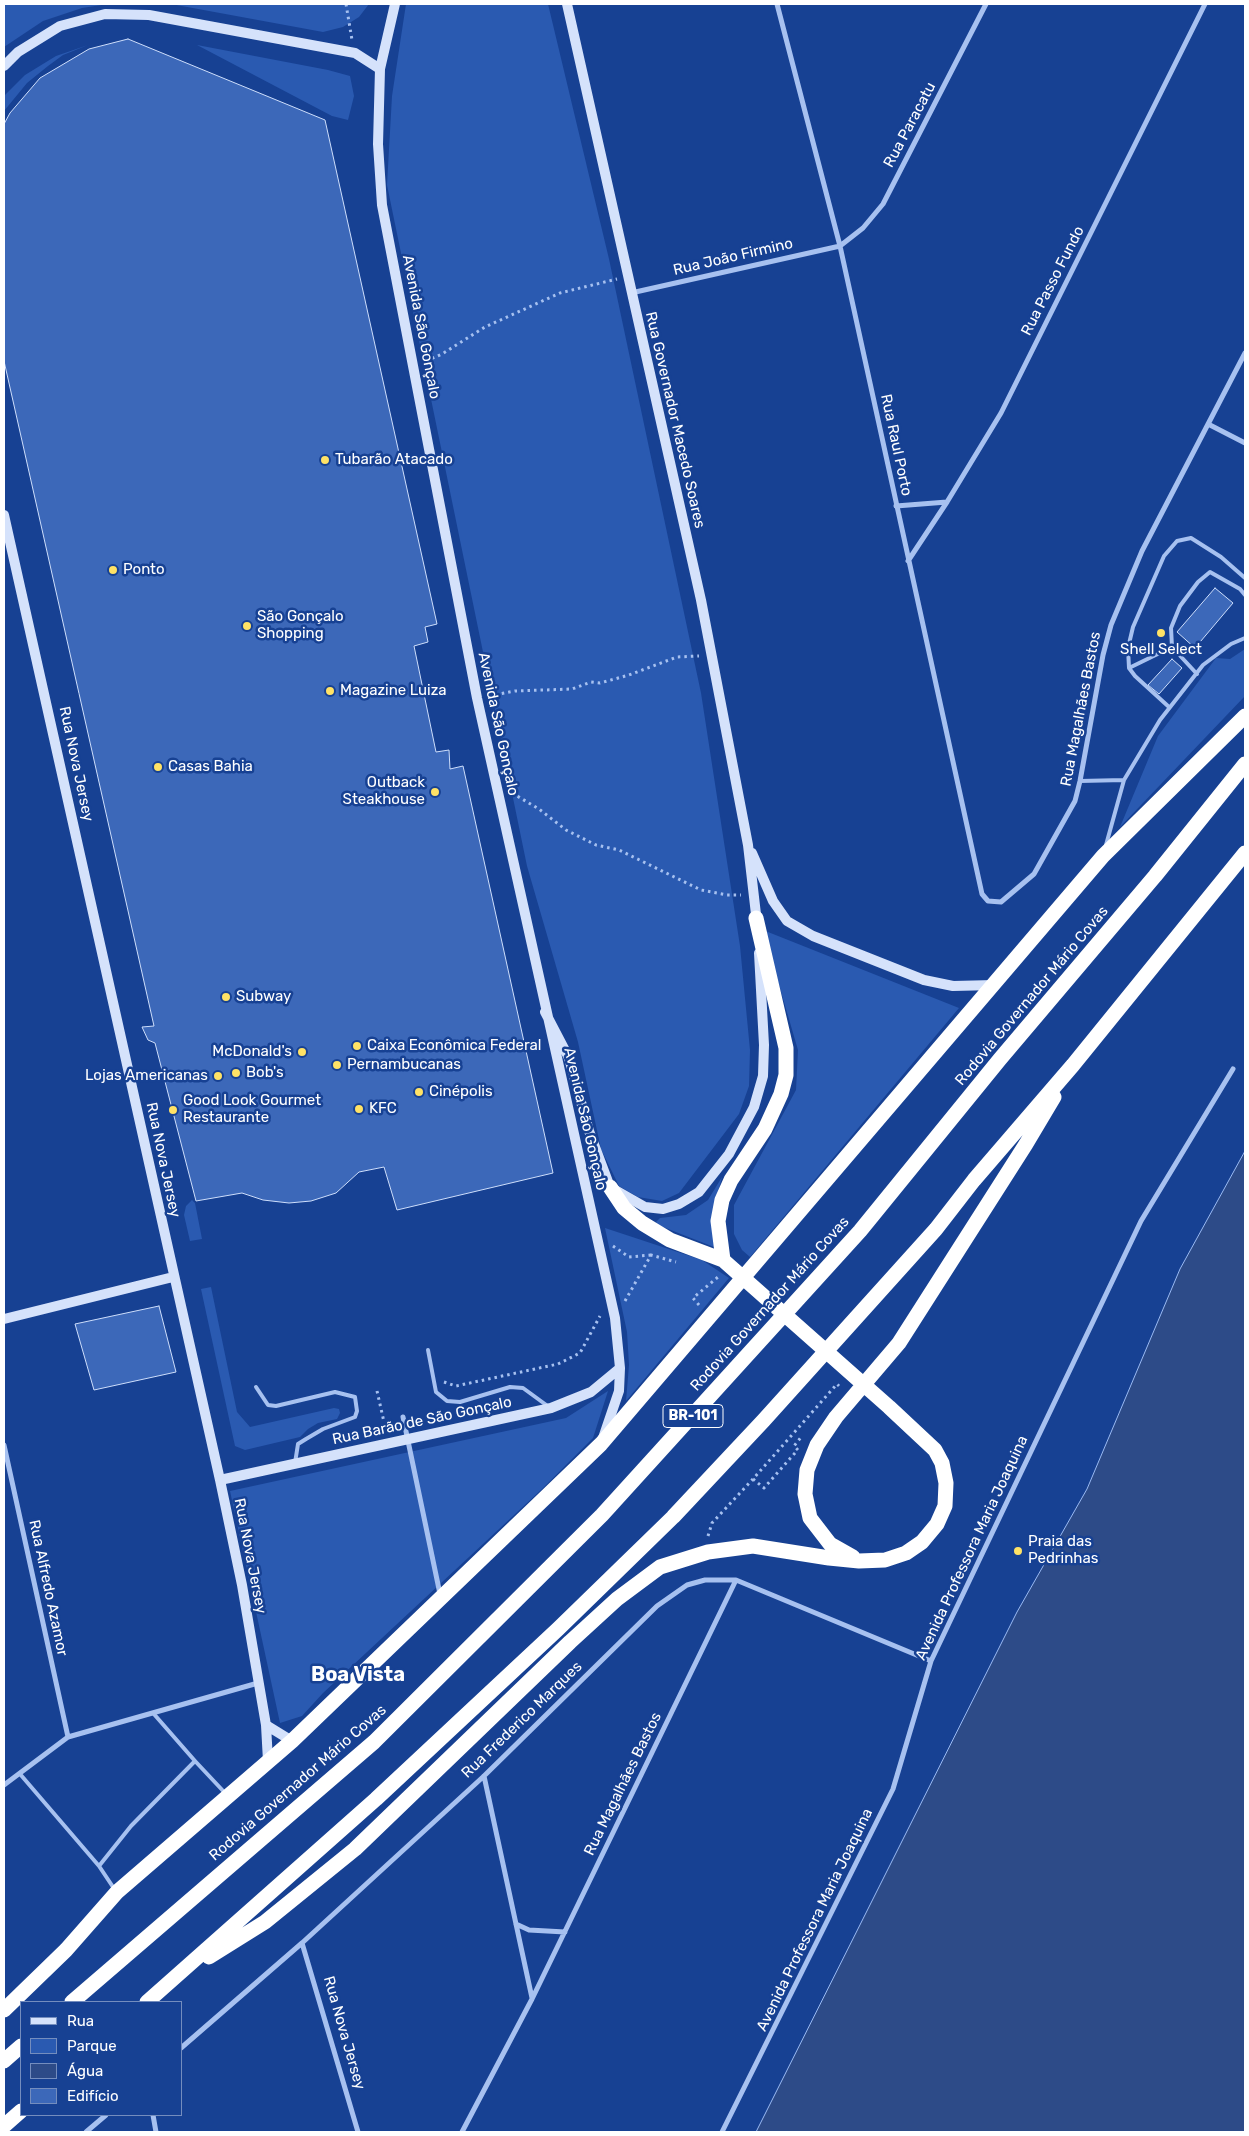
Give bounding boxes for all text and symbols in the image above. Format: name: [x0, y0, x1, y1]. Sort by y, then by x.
street label: Rua Paracatu: [880, 79, 940, 171]
street label: Rua Passo Fundo: [1018, 223, 1088, 339]
street label: Rua João Firmino: [671, 234, 795, 280]
street label: Avenida São Gonçalo: [398, 254, 444, 400]
street label: Rua Governador Macedo Soares: [641, 310, 709, 530]
street label: Rua Raul Porto: [876, 392, 916, 498]
place label: Tubarão Atacado: [335, 451, 453, 469]
marker: Tubarão Atacado: [319, 454, 331, 466]
place label: Ponto: [123, 561, 165, 579]
marker: Ponto: [107, 564, 119, 576]
place label: São Gonçalo Shopping: [257, 608, 344, 643]
marker: São Gonçalo Shopping: [241, 620, 253, 632]
marker: Shell Select: [1155, 627, 1167, 639]
street label: Rua Magalhães Bastos: [1057, 630, 1105, 788]
place label: Shell Select: [1120, 641, 1202, 659]
street label: Avenida São Gonçalo: [474, 651, 522, 797]
place label: Magazine Luiza: [340, 682, 447, 700]
marker: Magazine Luiza: [324, 685, 336, 697]
street label: Rua Nova Jersey: [55, 705, 97, 823]
place label: Casas Bahia: [168, 758, 253, 776]
marker: Casas Bahia: [152, 761, 164, 773]
place label: Outback Steakhouse: [343, 774, 425, 809]
marker: Outback Steakhouse: [429, 786, 441, 798]
street label: Rodovia Governador Mário Covas: [952, 903, 1112, 1089]
place label: Subway: [236, 988, 291, 1006]
marker: Subway: [220, 991, 232, 1003]
place label: Caixa Econômica Federal: [367, 1037, 541, 1055]
marker: Caixa Econômica Federal: [351, 1040, 363, 1052]
place label: McDonald's: [212, 1043, 292, 1061]
marker: McDonald's: [296, 1046, 308, 1058]
street label: Avenida São Gonçalo: [560, 1046, 610, 1192]
place label: Pernambucanas: [347, 1056, 461, 1074]
marker: Pernambucanas: [331, 1059, 343, 1071]
place label: Bob's: [246, 1064, 284, 1082]
place label: Lojas Americanas: [85, 1067, 208, 1085]
marker: Bob's: [230, 1067, 242, 1079]
marker: Lojas Americanas: [212, 1070, 224, 1082]
place label: Cinépolis: [429, 1083, 493, 1101]
marker: Cinépolis: [413, 1086, 425, 1098]
place label: Good Look Gourmet Restaurante: [183, 1092, 321, 1127]
place label: KFC: [369, 1100, 397, 1118]
street label: Rua Nova Jersey: [142, 1101, 184, 1219]
marker: KFC: [353, 1103, 365, 1115]
marker: Good Look Gourmet Restaurante: [167, 1104, 179, 1116]
street label: Rodovia Governador Mário Covas: [687, 1213, 853, 1395]
street label: Rua Barão de São Gonçalo: [331, 1393, 513, 1449]
road number: BR-101: [663, 1404, 723, 1428]
street label: Avenida Professora Maria Joaquina: [912, 1433, 1032, 1663]
street label: Rua Nova Jersey: [230, 1497, 270, 1615]
street label: Rua Alfredo Azamor: [25, 1518, 71, 1658]
place label: Praia das Pedrinhas: [1028, 1533, 1098, 1568]
marker: Praia das Pedrinhas: [1012, 1545, 1024, 1557]
street label: Rua Frederico Marques: [458, 1658, 586, 1782]
district label: Boa Vista: [311, 1663, 405, 1687]
street label: Rodovia Governador Mário Covas: [206, 1701, 390, 1865]
street label: Rua Magalhães Bastos: [580, 1709, 666, 1859]
street label: Avenida Professora Maria Joaquina: [753, 1806, 877, 2034]
street label: Rua Nova Jersey: [319, 1974, 369, 2092]
legend: [20, 2001, 182, 2116]
text: Rua: [67, 2012, 94, 2030]
text: Parque: [67, 2037, 117, 2055]
text: Água: [67, 2062, 103, 2080]
text: Edifício: [67, 2087, 119, 2105]

